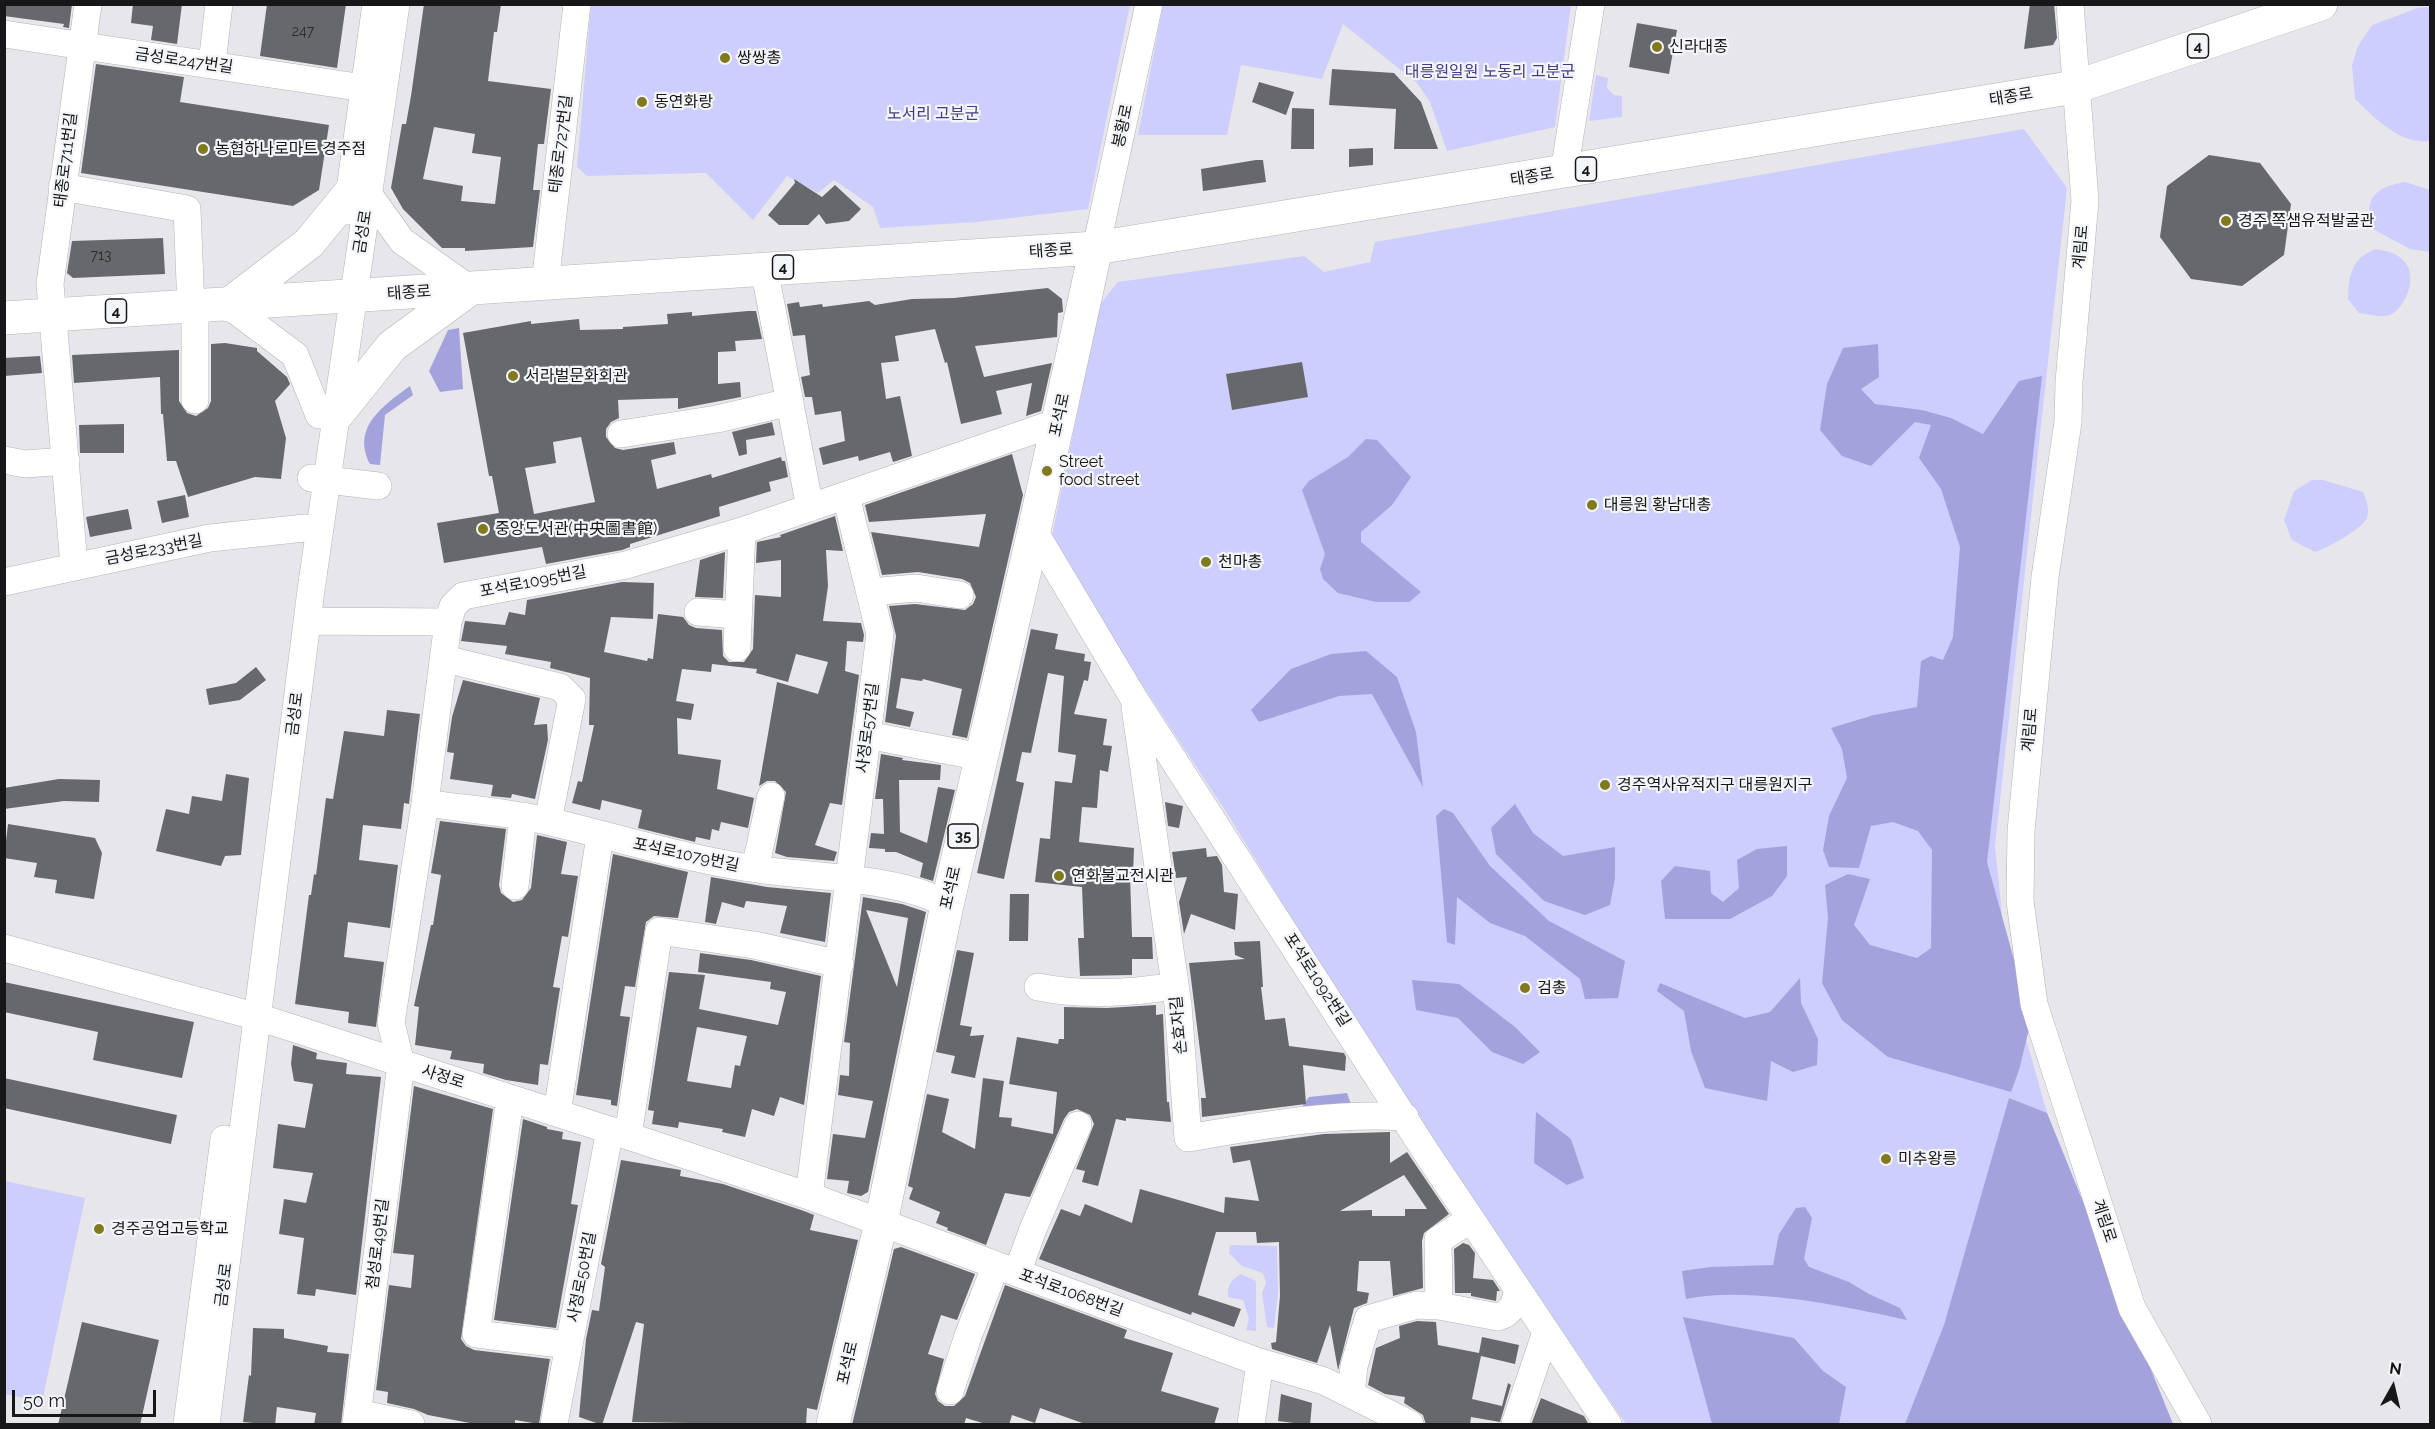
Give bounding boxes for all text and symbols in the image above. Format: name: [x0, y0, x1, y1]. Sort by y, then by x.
house number: 247: [292, 24, 314, 40]
road number: 4: [2188, 34, 2208, 58]
place label: 신라대종: [1669, 37, 1728, 57]
marker: 신라대종: [1650, 40, 1664, 54]
street label: 금성로247번길: [134, 45, 234, 77]
place label: 쌍쌍총: [737, 48, 781, 68]
marker: 쌍쌍총: [718, 51, 732, 65]
park label: 대릉원일원 노동리 고분군: [1405, 62, 1575, 82]
street label: 태종로: [1988, 84, 2034, 110]
place label: 동연화랑: [654, 92, 713, 112]
street label: 태종로727번길: [545, 94, 577, 194]
marker: 동연화랑: [635, 95, 649, 109]
street label: 봉황로: [1109, 102, 1137, 150]
park label: 노서리 고분군: [887, 104, 979, 124]
street label: 태종로711번길: [51, 111, 81, 209]
place label: 농협하나로마트 경주점: [215, 139, 366, 159]
marker: 농협하나로마트 경주점: [196, 142, 210, 156]
road number: 4: [1576, 157, 1596, 181]
street label: 태종로: [1509, 164, 1555, 190]
street label: 금성로: [350, 209, 376, 255]
place label: 경주 쪽샘유적발굴관: [2238, 211, 2375, 231]
marker: 경주 쪽샘유적발굴관: [2219, 214, 2233, 228]
street label: 계림로: [2070, 224, 2092, 270]
street label: 태종로: [1028, 240, 1074, 262]
house number: 713: [91, 248, 111, 264]
road number: 4: [772, 255, 794, 279]
street label: 태종로: [386, 282, 432, 304]
road number: 4: [106, 299, 126, 323]
place label: 서라벌문화회관: [525, 366, 628, 386]
marker: 서라벌문화회관: [506, 369, 520, 383]
street label: 포석로: [1046, 391, 1074, 439]
place label: Street food street: [1059, 452, 1140, 490]
marker: Street food street: [1040, 464, 1054, 478]
place label: 대릉원 황남대총: [1604, 495, 1711, 515]
marker: 대릉원 황남대총: [1585, 498, 1599, 512]
place label: 중앙도서관(中央圖書館): [495, 519, 657, 539]
marker: 중앙도서관(中央圖書館): [476, 522, 490, 536]
street label: 금성로233번길: [104, 531, 204, 569]
place label: 천마총: [1218, 552, 1262, 572]
marker: 천마총: [1199, 555, 1213, 569]
street label: 포석로1095번길: [478, 562, 588, 602]
street label: 사정로57번길: [853, 682, 883, 774]
street label: 금성로: [283, 691, 307, 737]
street label: 계림로: [2019, 707, 2041, 753]
place label: 경주역사유적지구 대릉원지구: [1617, 775, 1812, 795]
marker: 경주역사유적지구 대릉원지구: [1598, 778, 1612, 792]
road number: 35: [948, 824, 978, 848]
street label: 포석로1079번길: [631, 834, 741, 876]
street label: 포석로: [937, 864, 965, 912]
place label: 연화불교전시관: [1071, 866, 1174, 886]
marker: 연화불교전시관: [1052, 869, 1066, 883]
street label: 포석로1092번길: [1280, 930, 1354, 1030]
place label: 검총: [1537, 978, 1566, 998]
marker: 검총: [1518, 981, 1532, 995]
street label: 손효자길: [1167, 995, 1191, 1055]
street label: 사정로: [419, 1061, 467, 1093]
place label: 미추왕릉: [1898, 1149, 1957, 1169]
marker: 미추왕릉: [1879, 1152, 1893, 1166]
street label: 첨성로49번길: [363, 1197, 393, 1291]
street label: 계림로: [2088, 1197, 2120, 1245]
place label: 경주공업고등학교: [111, 1219, 229, 1239]
marker: 경주공업고등학교: [92, 1222, 106, 1236]
street label: 사정로50번길: [564, 1230, 600, 1324]
street label: 금성로: [212, 1262, 236, 1308]
street label: 포석로1068번길: [1016, 1265, 1126, 1321]
street label: 포석로: [834, 1339, 862, 1387]
north arrow: [2363, 1357, 2423, 1417]
text: N: [2388, 1358, 2403, 1379]
scale bar: [15, 1378, 159, 1416]
text: 50 m: [23, 1390, 65, 1411]

